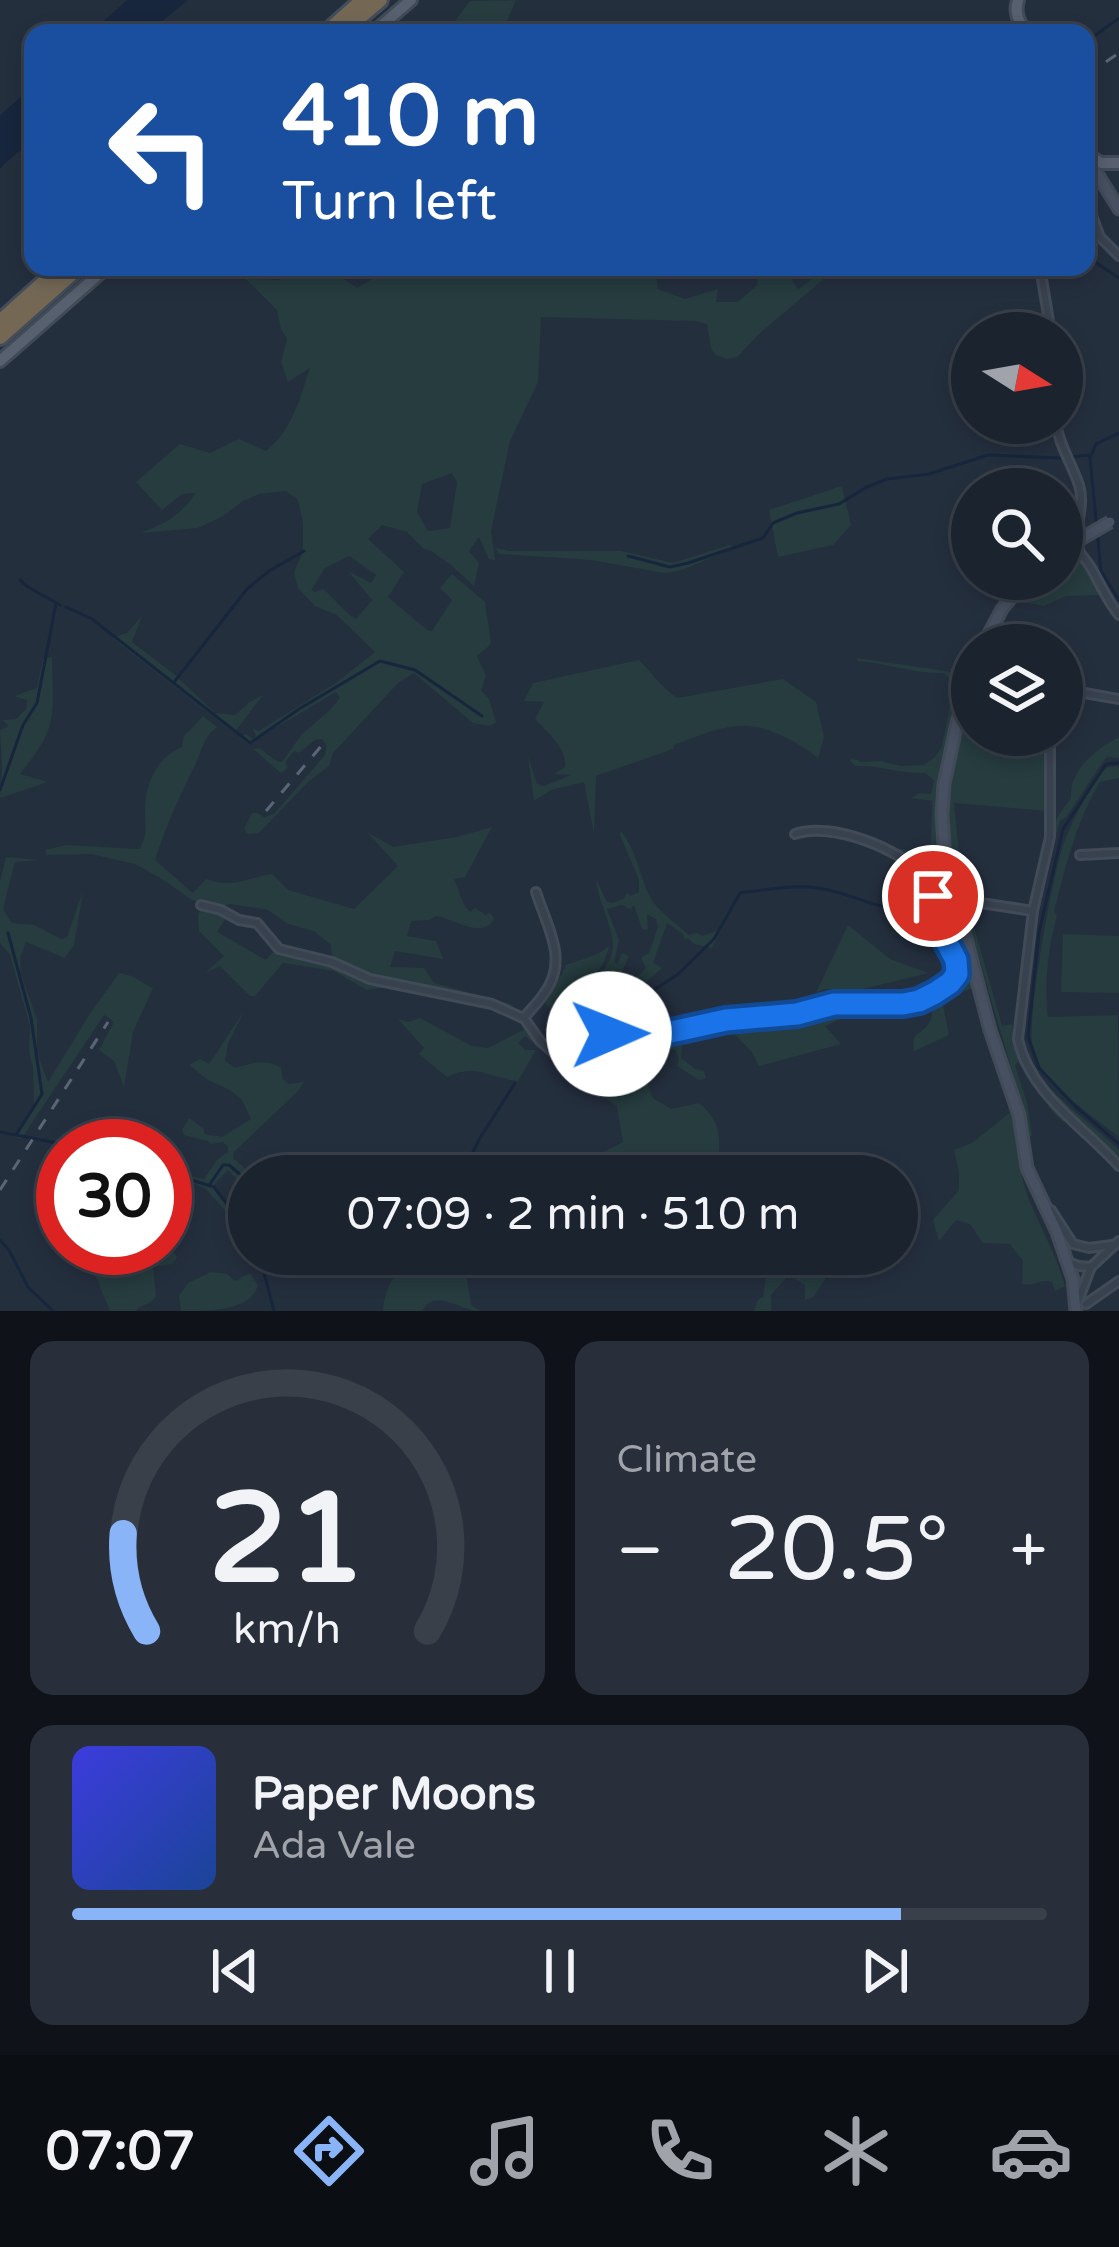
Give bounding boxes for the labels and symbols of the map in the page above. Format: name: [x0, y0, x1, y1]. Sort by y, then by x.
north arrow: [951, 312, 1083, 444]
pin: [882, 845, 984, 947]
position arrow: [546, 971, 672, 1097]
speed limit sign: 30: [36, 1119, 192, 1275]

